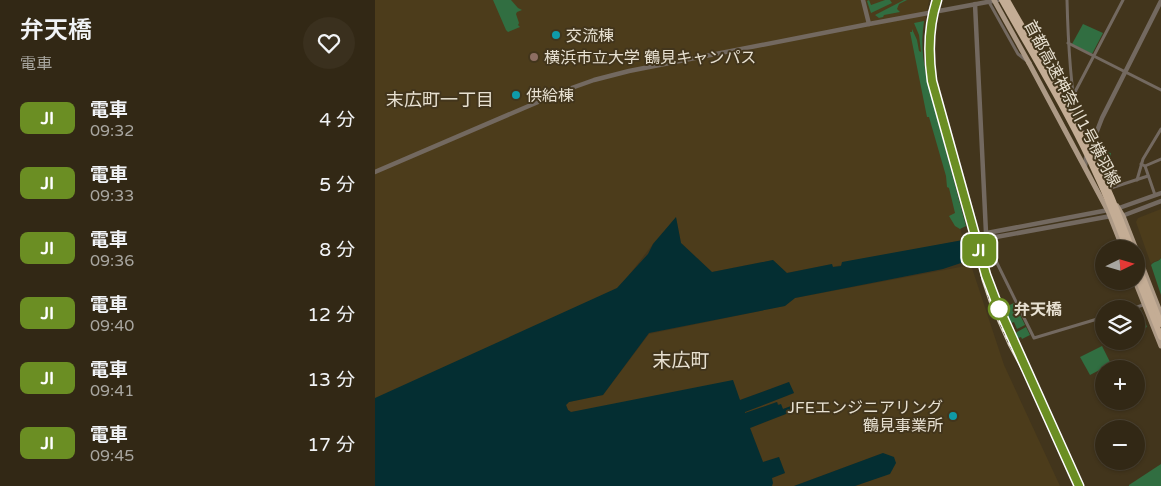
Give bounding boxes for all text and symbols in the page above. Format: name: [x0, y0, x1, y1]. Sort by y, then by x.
text: 弁天橋: [20, 16, 92, 45]
button: heart: [303, 17, 355, 69]
street label: 首都高速神奈川1号横羽線: [1020, 17, 1125, 190]
place label: 交流棟: [566, 26, 614, 46]
marker: 交流棟: [550, 29, 562, 41]
place label: 横浜市立大学 鶴見キャンパス: [544, 48, 756, 68]
marker: 横浜市立大学 鶴見キャンパス: [528, 51, 540, 63]
text: 電車: [20, 54, 52, 74]
place label: 供給棟: [526, 86, 574, 106]
district label: 末広町一丁目: [386, 89, 494, 111]
marker: 供給棟: [510, 89, 522, 101]
text: 電車: [90, 99, 128, 121]
text: JI: [41, 107, 54, 129]
text: 4 分: [319, 109, 355, 131]
text: 09:32: [90, 121, 134, 141]
text: 電車: [90, 164, 128, 186]
text: JI: [41, 172, 54, 194]
text: 5 分: [319, 174, 355, 196]
text: 09:33: [90, 186, 134, 206]
text: 電車: [90, 229, 128, 251]
line badge: JI: [957, 234, 1001, 266]
text: JI: [41, 237, 54, 259]
text: 8 分: [319, 239, 355, 261]
text: JI: [972, 239, 986, 261]
north arrow: [1095, 240, 1145, 290]
map controls: [1095, 240, 1145, 470]
text: 09:36: [90, 251, 134, 271]
text: 電車: [90, 294, 128, 316]
marker: 弁天橋: [988, 298, 1010, 320]
place label: 弁天橋: [1014, 300, 1062, 320]
button: layers: [1095, 300, 1145, 350]
text: JI: [41, 302, 54, 324]
text: 12 分: [307, 304, 355, 326]
text: 09:40: [90, 316, 134, 336]
district label: 末広町: [652, 350, 710, 372]
text: 電車: [90, 359, 128, 381]
button: +: [1095, 360, 1145, 410]
text: JI: [41, 367, 54, 389]
text: 13 分: [307, 369, 355, 391]
text: 09:41: [90, 381, 134, 401]
place label: JFEエンジニアリング 鶴見事業所: [788, 398, 943, 436]
marker: JFEエンジニアリング 鶴見事業所: [947, 410, 959, 422]
button: −: [1095, 420, 1145, 470]
text: 電車: [90, 424, 128, 446]
text: JI: [41, 432, 54, 454]
text: 17 分: [307, 434, 355, 456]
text: 09:45: [90, 446, 134, 466]

